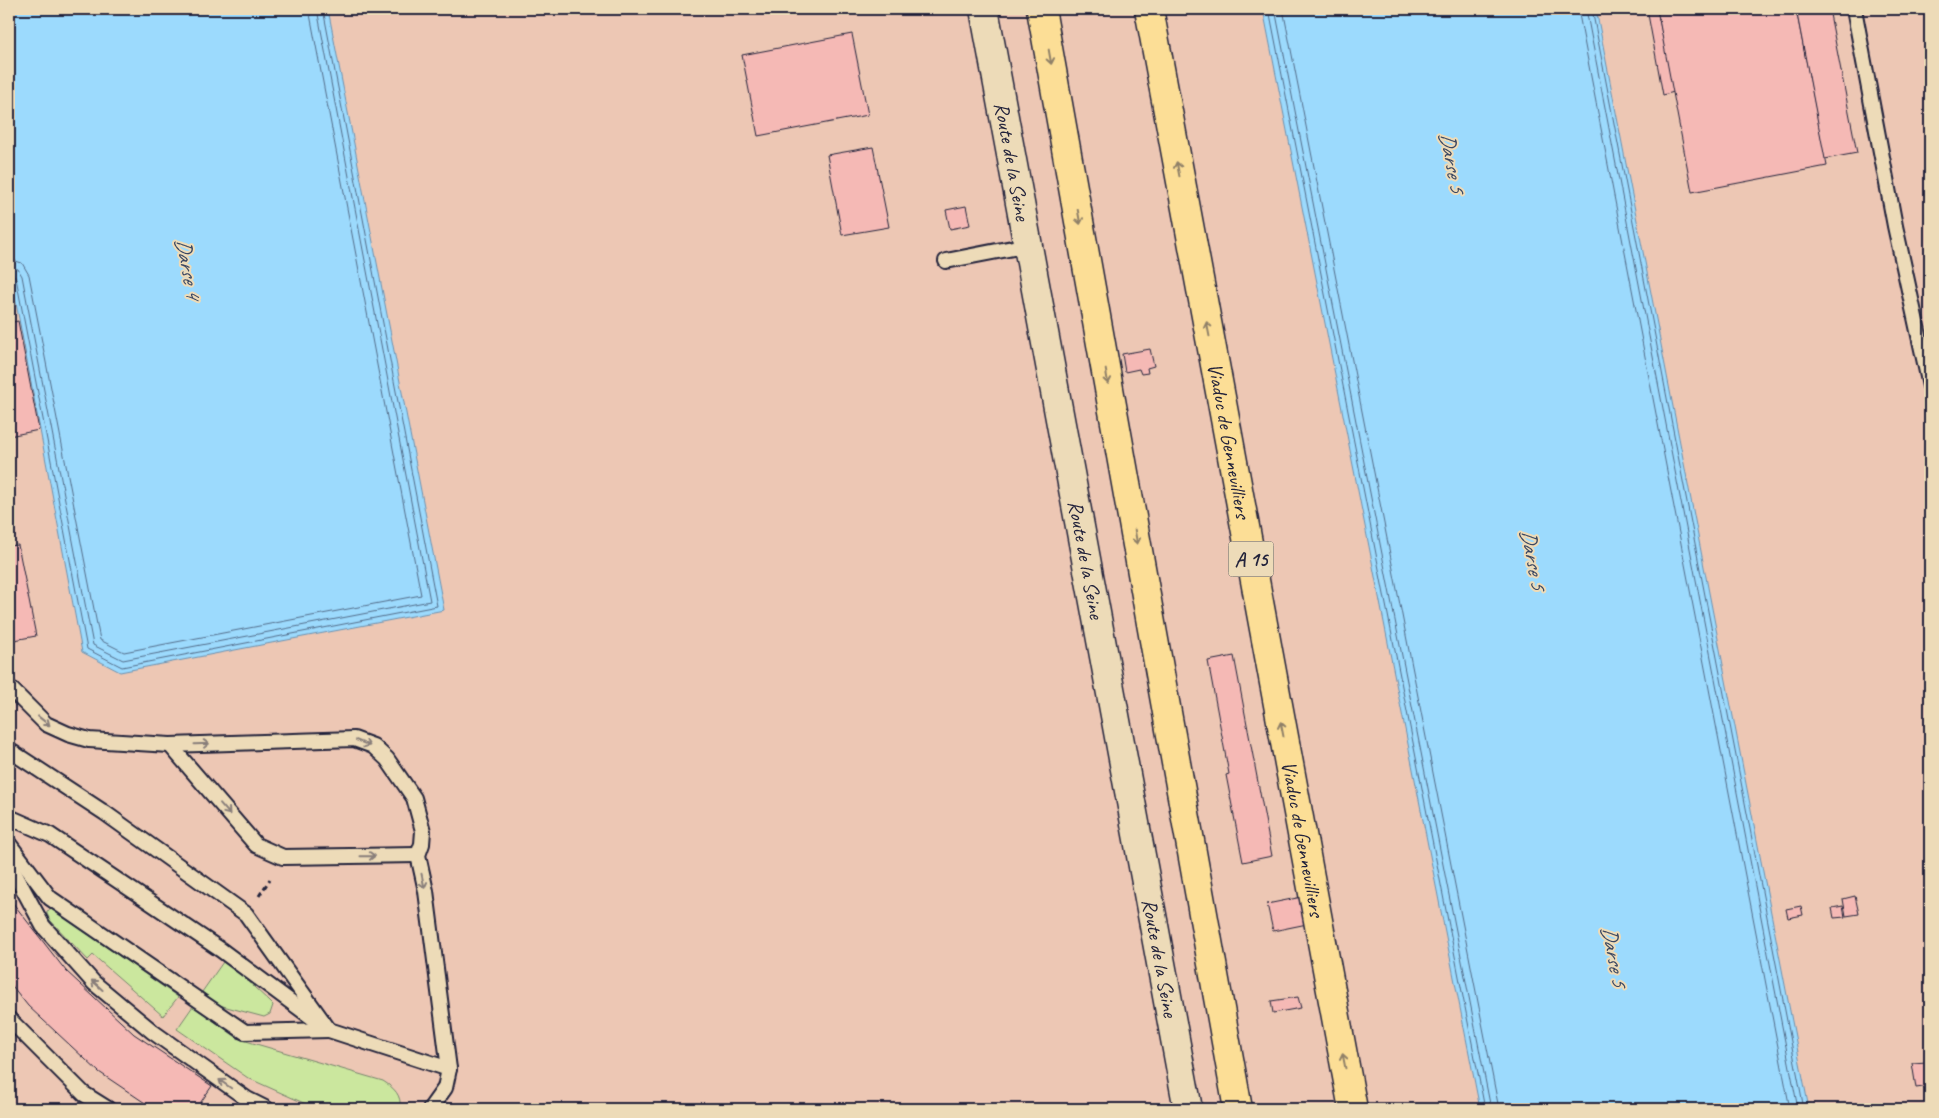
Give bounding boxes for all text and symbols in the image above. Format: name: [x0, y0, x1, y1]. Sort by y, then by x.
one-way arrow: [1046, 48, 1056, 64]
street label: Route de la Seine: [989, 100, 1036, 224]
water label: Darse 5: [1433, 130, 1472, 198]
one-way arrow: [1173, 161, 1183, 177]
one-way arrow: [1074, 208, 1084, 224]
water label: Darse 4: [169, 236, 208, 305]
one-way arrow: [1203, 321, 1212, 337]
street label: Viaduc de Gennevilliers: [1202, 361, 1257, 522]
one-way arrow: [1103, 368, 1113, 384]
street label: Route de la Seine: [1062, 498, 1110, 622]
water label: Darse 5: [1514, 527, 1553, 595]
one-way arrow: [1132, 528, 1141, 544]
road number: A 15: [1228, 542, 1274, 576]
one-way arrow: [37, 716, 51, 726]
one-way arrow: [1277, 722, 1287, 738]
one-way arrow: [355, 738, 370, 748]
one-way arrow: [193, 740, 209, 749]
street label: Viaduc de Gennevilliers: [1276, 759, 1330, 921]
one-way arrow: [219, 802, 230, 815]
one-way arrow: [359, 851, 375, 861]
one-way arrow: [419, 873, 429, 889]
street label: Route de la Seine: [1136, 897, 1184, 1020]
water label: Darse 5: [1595, 924, 1634, 992]
one-way arrow: [90, 979, 103, 991]
one-way arrow: [1339, 1054, 1348, 1070]
one-way arrow: [218, 1079, 232, 1089]

